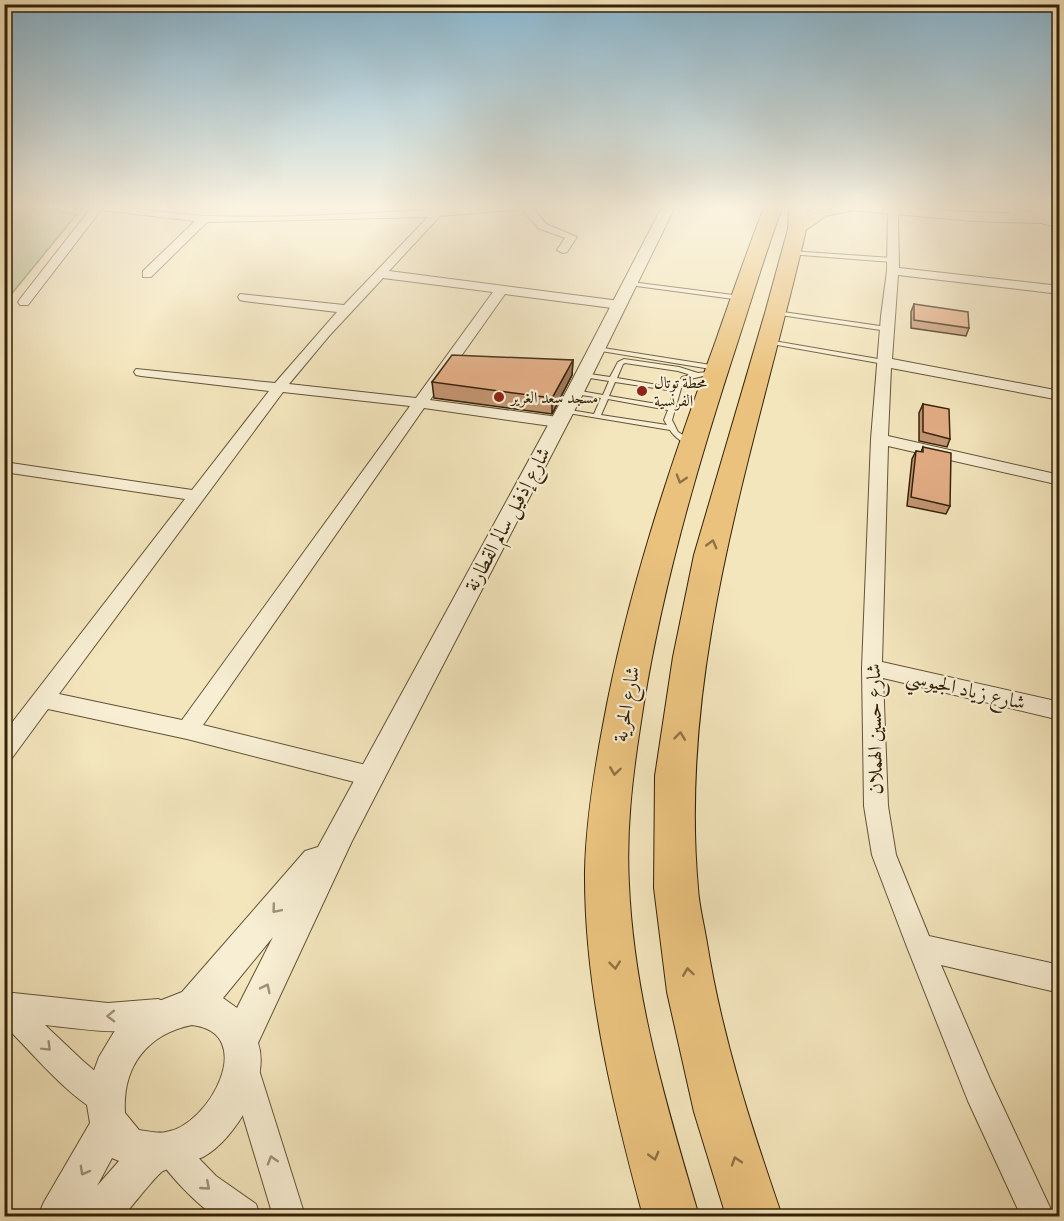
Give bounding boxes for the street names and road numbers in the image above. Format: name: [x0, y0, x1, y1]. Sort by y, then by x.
street label: شارع إذفيل سالم القطارنة: [460, 443, 560, 598]
street label: شارع حسين الهملان: [862, 663, 893, 795]
street label: شارع الحرية: [609, 664, 650, 745]
street label: شارع زياد الجيوسي: [903, 665, 1028, 721]

